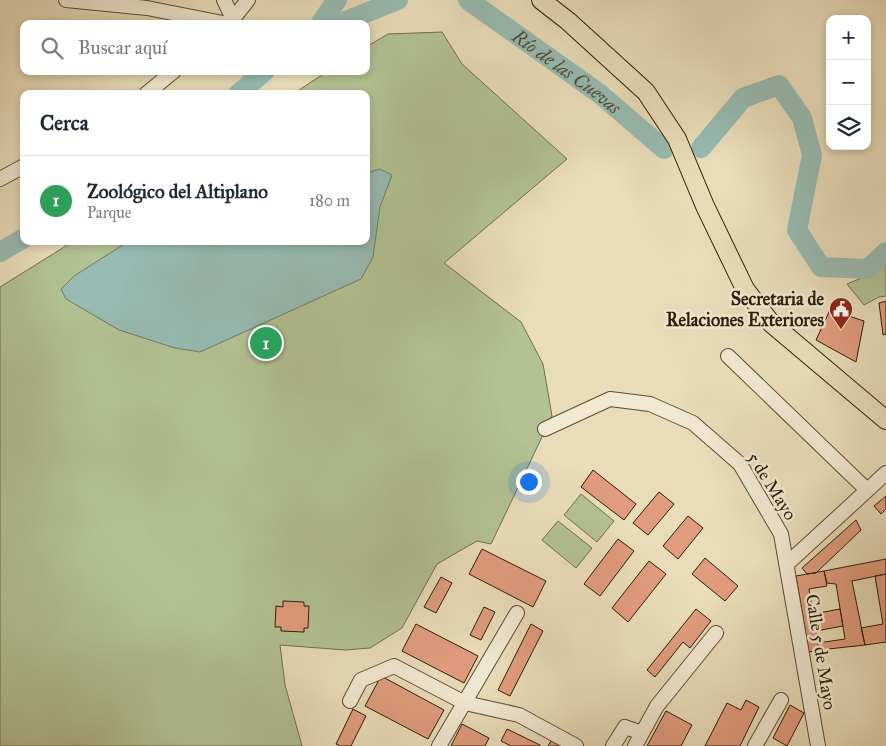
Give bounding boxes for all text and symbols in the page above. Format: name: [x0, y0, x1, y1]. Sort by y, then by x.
map controls: [826, 15, 871, 150]
button: +: [826, 15, 871, 60]
search box: [20, 20, 370, 75]
water label: Río de las Cuevas: [507, 24, 626, 119]
icon: search: [38, 34, 66, 62]
text: Buscar aquí: [78, 36, 167, 59]
button: −: [826, 60, 871, 105]
button: layers: [826, 105, 871, 150]
text: Cerca: [40, 110, 89, 136]
text: Zoológico del Altiplano: [87, 180, 268, 203]
text: 1: [53, 191, 59, 210]
text: 180 m: [309, 191, 350, 210]
text: Parque: [87, 203, 131, 222]
place label: Secretaria de Relaciones Exteriores: [666, 288, 824, 331]
public building icon: Secretaria de Relaciones Exteriores: [828, 296, 854, 330]
pin: 1: [250, 324, 282, 362]
street label: 5 de Mayo: [743, 448, 801, 524]
your location: [516, 469, 542, 495]
street label: Calle 5 de Mayo: [801, 592, 841, 712]

